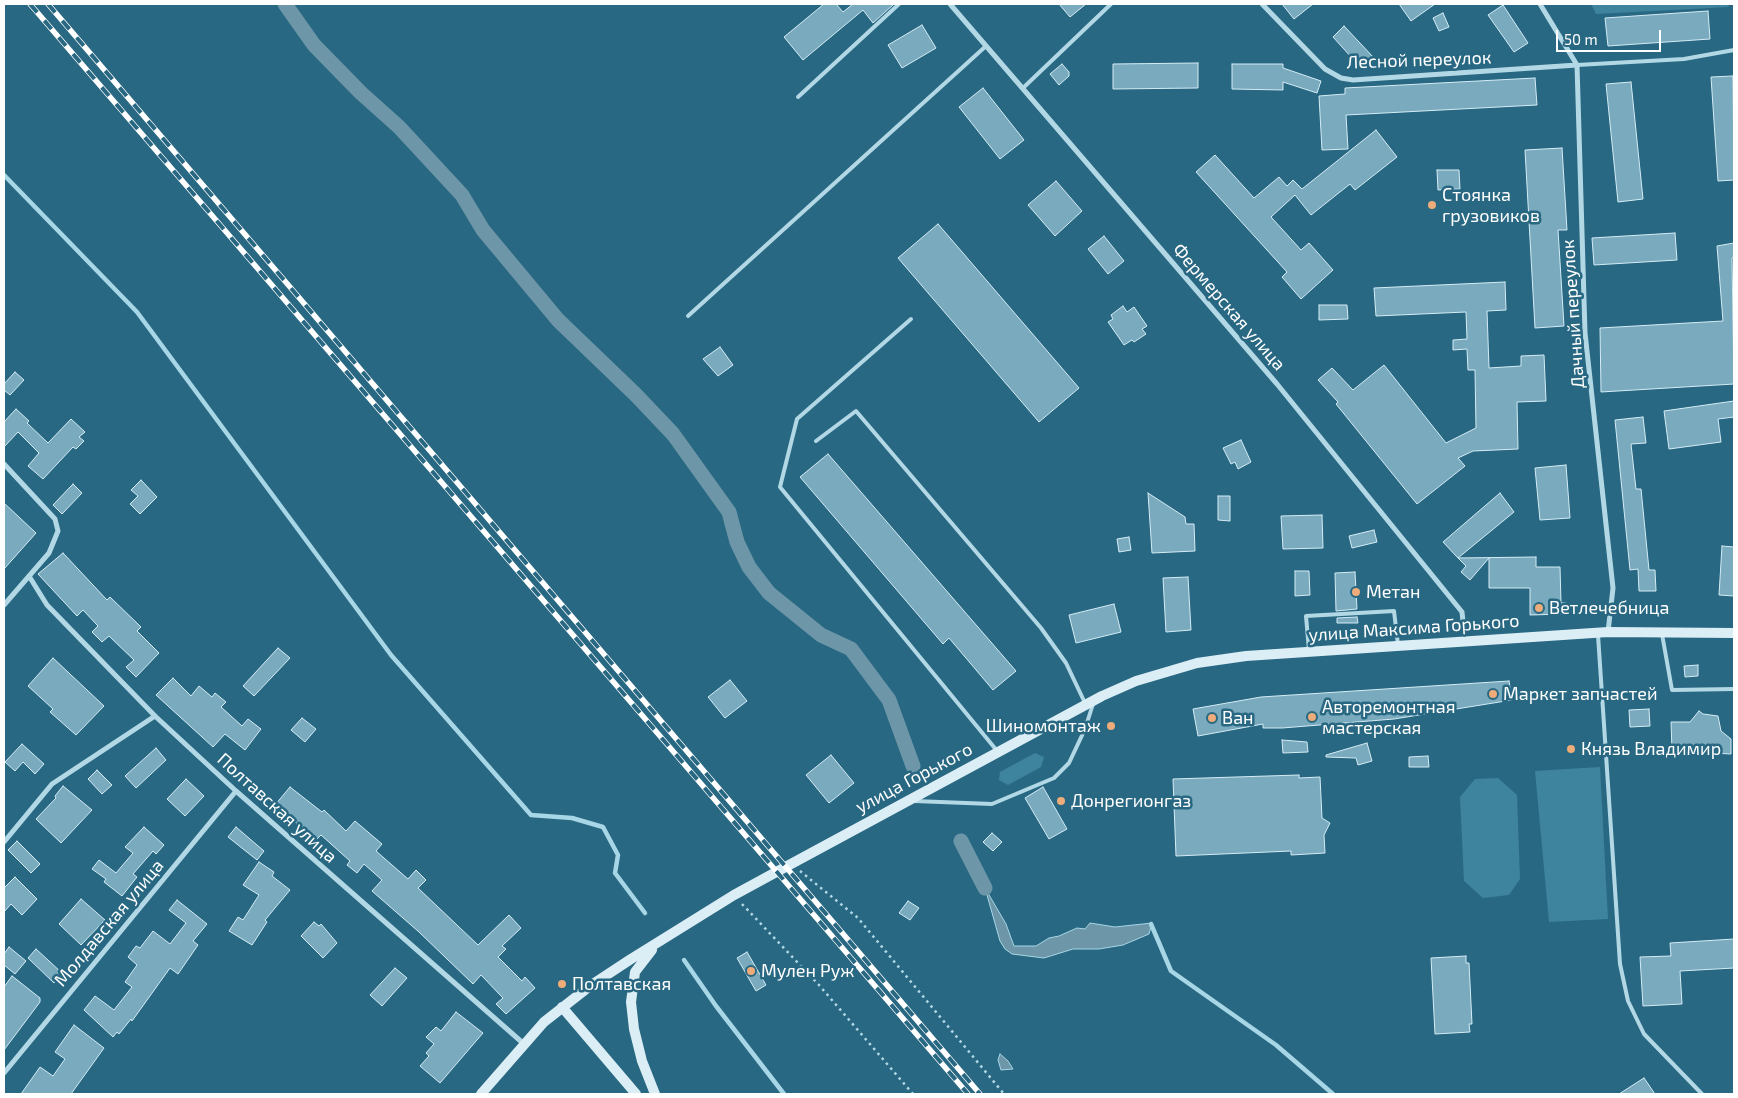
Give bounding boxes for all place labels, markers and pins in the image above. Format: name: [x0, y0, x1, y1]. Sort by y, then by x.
place label: Стоянка грузовиков: [1442, 184, 1540, 226]
marker: Стоянка грузовиков: [1426, 199, 1438, 211]
place label: Метан: [1366, 581, 1420, 603]
marker: Метан: [1350, 586, 1362, 598]
place label: Ветлечебница: [1549, 597, 1669, 619]
marker: Ветлечебница: [1533, 602, 1545, 614]
place label: Маркет запчастей: [1503, 683, 1658, 705]
marker: Маркет запчастей: [1487, 688, 1499, 700]
place label: Авторемонтная мастерская: [1322, 696, 1455, 739]
place label: Ван: [1222, 707, 1254, 729]
marker: Авторемонтная мастерская: [1306, 711, 1318, 723]
marker: Ван: [1206, 712, 1218, 724]
place label: Шиномонтаж: [986, 715, 1101, 737]
marker: Шиномонтаж: [1105, 720, 1117, 732]
place label: Князь Владимир: [1581, 738, 1721, 760]
marker: Князь Владимир: [1565, 743, 1577, 755]
place label: Донрегионгаз: [1071, 790, 1191, 812]
marker: Донрегионгаз: [1055, 795, 1067, 807]
place label: Мулен Руж: [761, 960, 854, 982]
marker: Мулен Руж: [745, 965, 757, 977]
place label: Полтавская: [572, 973, 671, 995]
marker: Полтавская: [556, 978, 568, 990]

